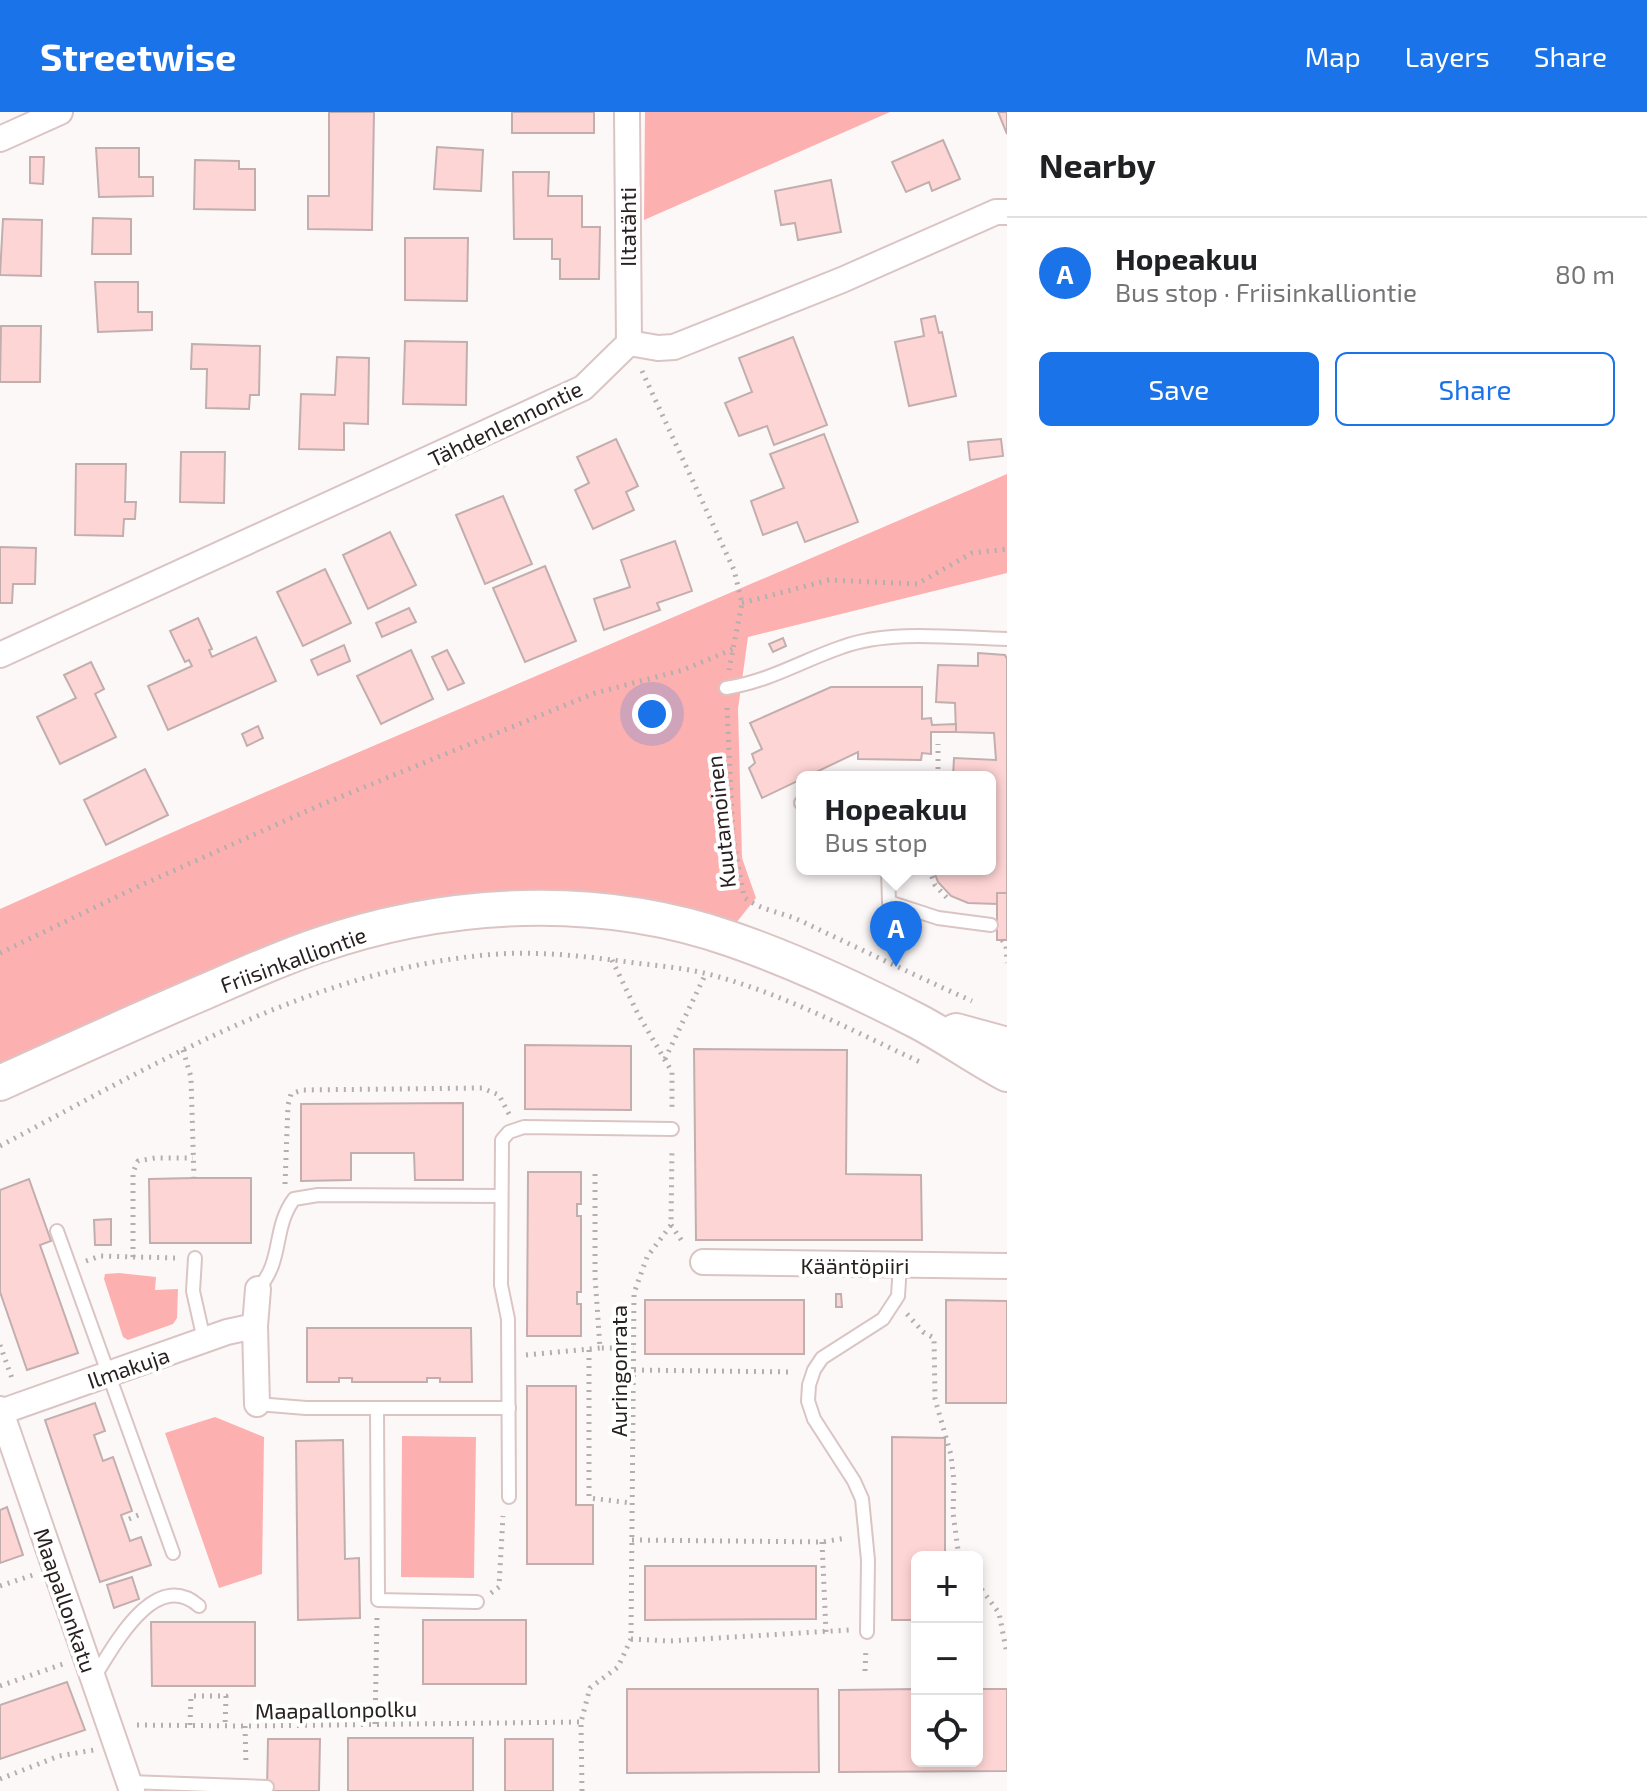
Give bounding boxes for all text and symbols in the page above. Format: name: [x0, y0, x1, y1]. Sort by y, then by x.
text: Streetwise: [40, 33, 236, 79]
text: Map: [1305, 39, 1361, 73]
text: Layers: [1405, 39, 1490, 73]
text: Share: [1534, 39, 1607, 73]
text: Nearby: [1039, 144, 1156, 185]
street label: Iltatähti: [614, 187, 640, 267]
text: Hopeakuu: [1115, 240, 1258, 276]
text: A: [1057, 258, 1073, 289]
text: 80 m: [1555, 258, 1615, 289]
text: Bus stop · Friisinkalliontie: [1115, 276, 1417, 307]
button: Save: [1039, 352, 1319, 426]
button: Share: [1335, 352, 1615, 426]
street label: Tähdenlennontie: [424, 375, 586, 471]
your location: [632, 694, 672, 734]
street label: Kuutamoinen: [700, 754, 740, 890]
popup: [796, 771, 996, 875]
text: Hopeakuu: [825, 790, 967, 826]
text: Bus stop: [825, 826, 928, 857]
pin: A: [870, 901, 922, 967]
street label: Friisinkalliontie: [216, 921, 370, 997]
street label: Kääntöpiiri: [801, 1252, 909, 1278]
street label: Auringonrata: [605, 1305, 631, 1437]
street label: Ilmakuja: [84, 1341, 173, 1394]
street label: Maapallonkatu: [29, 1524, 103, 1676]
map controls: [911, 1551, 983, 1767]
button: +: [911, 1551, 983, 1623]
button: −: [911, 1623, 983, 1695]
street label: Maapallonpolku: [255, 1695, 417, 1723]
button: locate: [911, 1695, 983, 1767]

